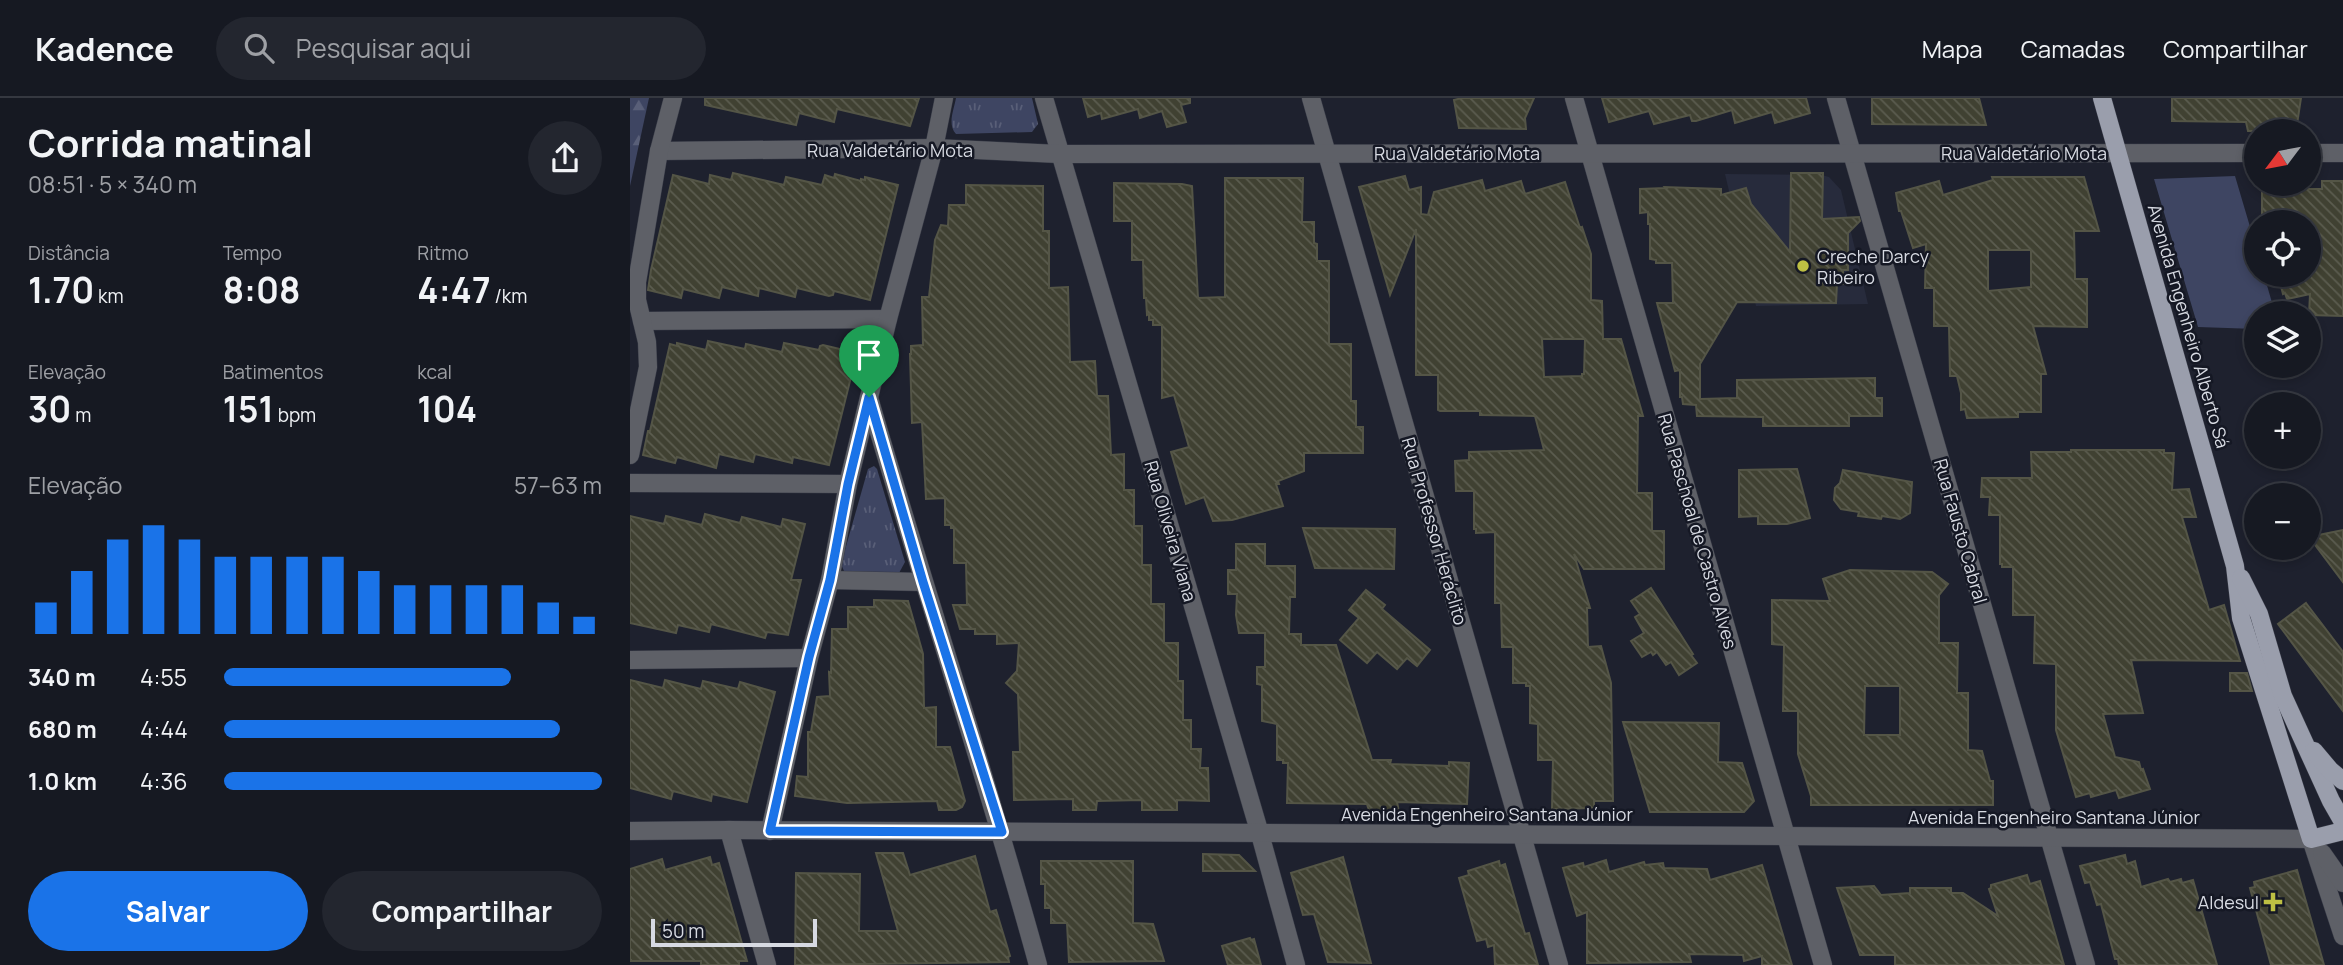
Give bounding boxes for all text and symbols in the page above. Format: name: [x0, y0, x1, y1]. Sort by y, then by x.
search box: [216, 17, 706, 80]
text: Kadence: [35, 26, 174, 71]
icon: search: [240, 29, 278, 67]
text: Pesquisar aqui: [296, 30, 471, 66]
text: Mapa: [1922, 32, 1983, 65]
text: Camadas: [2021, 32, 2125, 65]
text: Compartilhar: [2163, 32, 2308, 65]
text: Corrida matinal: [28, 116, 313, 168]
north arrow: [2244, 119, 2320, 196]
map controls: [2244, 119, 2321, 560]
button: share: [528, 121, 602, 195]
street label: Rua Valdetário Mota: [807, 138, 973, 162]
street label: Rua Valdetário Mota: [1374, 141, 1540, 165]
street label: Rua Valdetário Mota: [1941, 141, 2107, 165]
text: 08:51 · 5 × 340 m: [28, 168, 197, 200]
street label: Avenida Engenheiro Alberto Sá: [2143, 201, 2235, 451]
button: locate: [2244, 210, 2321, 287]
text: Distância: [28, 240, 110, 266]
text: Tempo: [223, 240, 282, 266]
text: Ritmo: [417, 240, 469, 266]
place label: Creche Darcy Ribeiro: [1817, 244, 1929, 289]
marker: Creche Darcy Ribeiro: [1795, 258, 1811, 274]
text: 1.70: [28, 266, 94, 314]
text: 8:08: [223, 266, 301, 314]
text: 4:47: [417, 266, 491, 314]
text: km: [94, 283, 124, 309]
text: /km: [491, 283, 527, 309]
button: layers: [2244, 301, 2321, 378]
pin: [839, 325, 899, 397]
icon: arrive: [850, 336, 888, 374]
text: Elevação: [28, 359, 106, 385]
text: Batimentos: [223, 359, 323, 385]
text: kcal: [417, 359, 452, 385]
text: 30: [28, 385, 71, 433]
text: 151: [223, 385, 274, 433]
text: 104: [417, 385, 477, 433]
button: +: [2244, 392, 2321, 469]
text: m: [71, 402, 91, 428]
text: bpm: [274, 402, 316, 428]
street label: Rua Paschoal de Castro Alves: [1653, 410, 1743, 652]
street label: Rua Professor Heráclito: [1397, 434, 1473, 628]
street label: Rua Fausto Cabral: [1929, 456, 1993, 606]
street label: Rua Oliveira Viana: [1139, 458, 1203, 604]
text: Elevação: [28, 469, 122, 501]
text: 57–63 m: [514, 469, 602, 501]
button: −: [2244, 483, 2321, 560]
text: 340 m: [28, 661, 96, 693]
text: 4:55: [140, 661, 187, 693]
text: 680 m: [28, 713, 97, 745]
text: 4:44: [140, 713, 188, 745]
text: 1.0 km: [28, 765, 97, 797]
text: 4:36: [140, 765, 187, 797]
street label: Avenida Engenheiro Santana Júnior: [1341, 802, 1633, 826]
street label: Avenida Engenheiro Santana Júnior: [1908, 805, 2200, 829]
button: Salvar: [28, 871, 308, 951]
button: Compartilhar: [322, 871, 602, 951]
place label: Aldesul: [2198, 890, 2259, 914]
marker: Aldesul: [2265, 894, 2281, 910]
scale bar: [651, 916, 817, 948]
text: 50 m: [662, 918, 704, 944]

